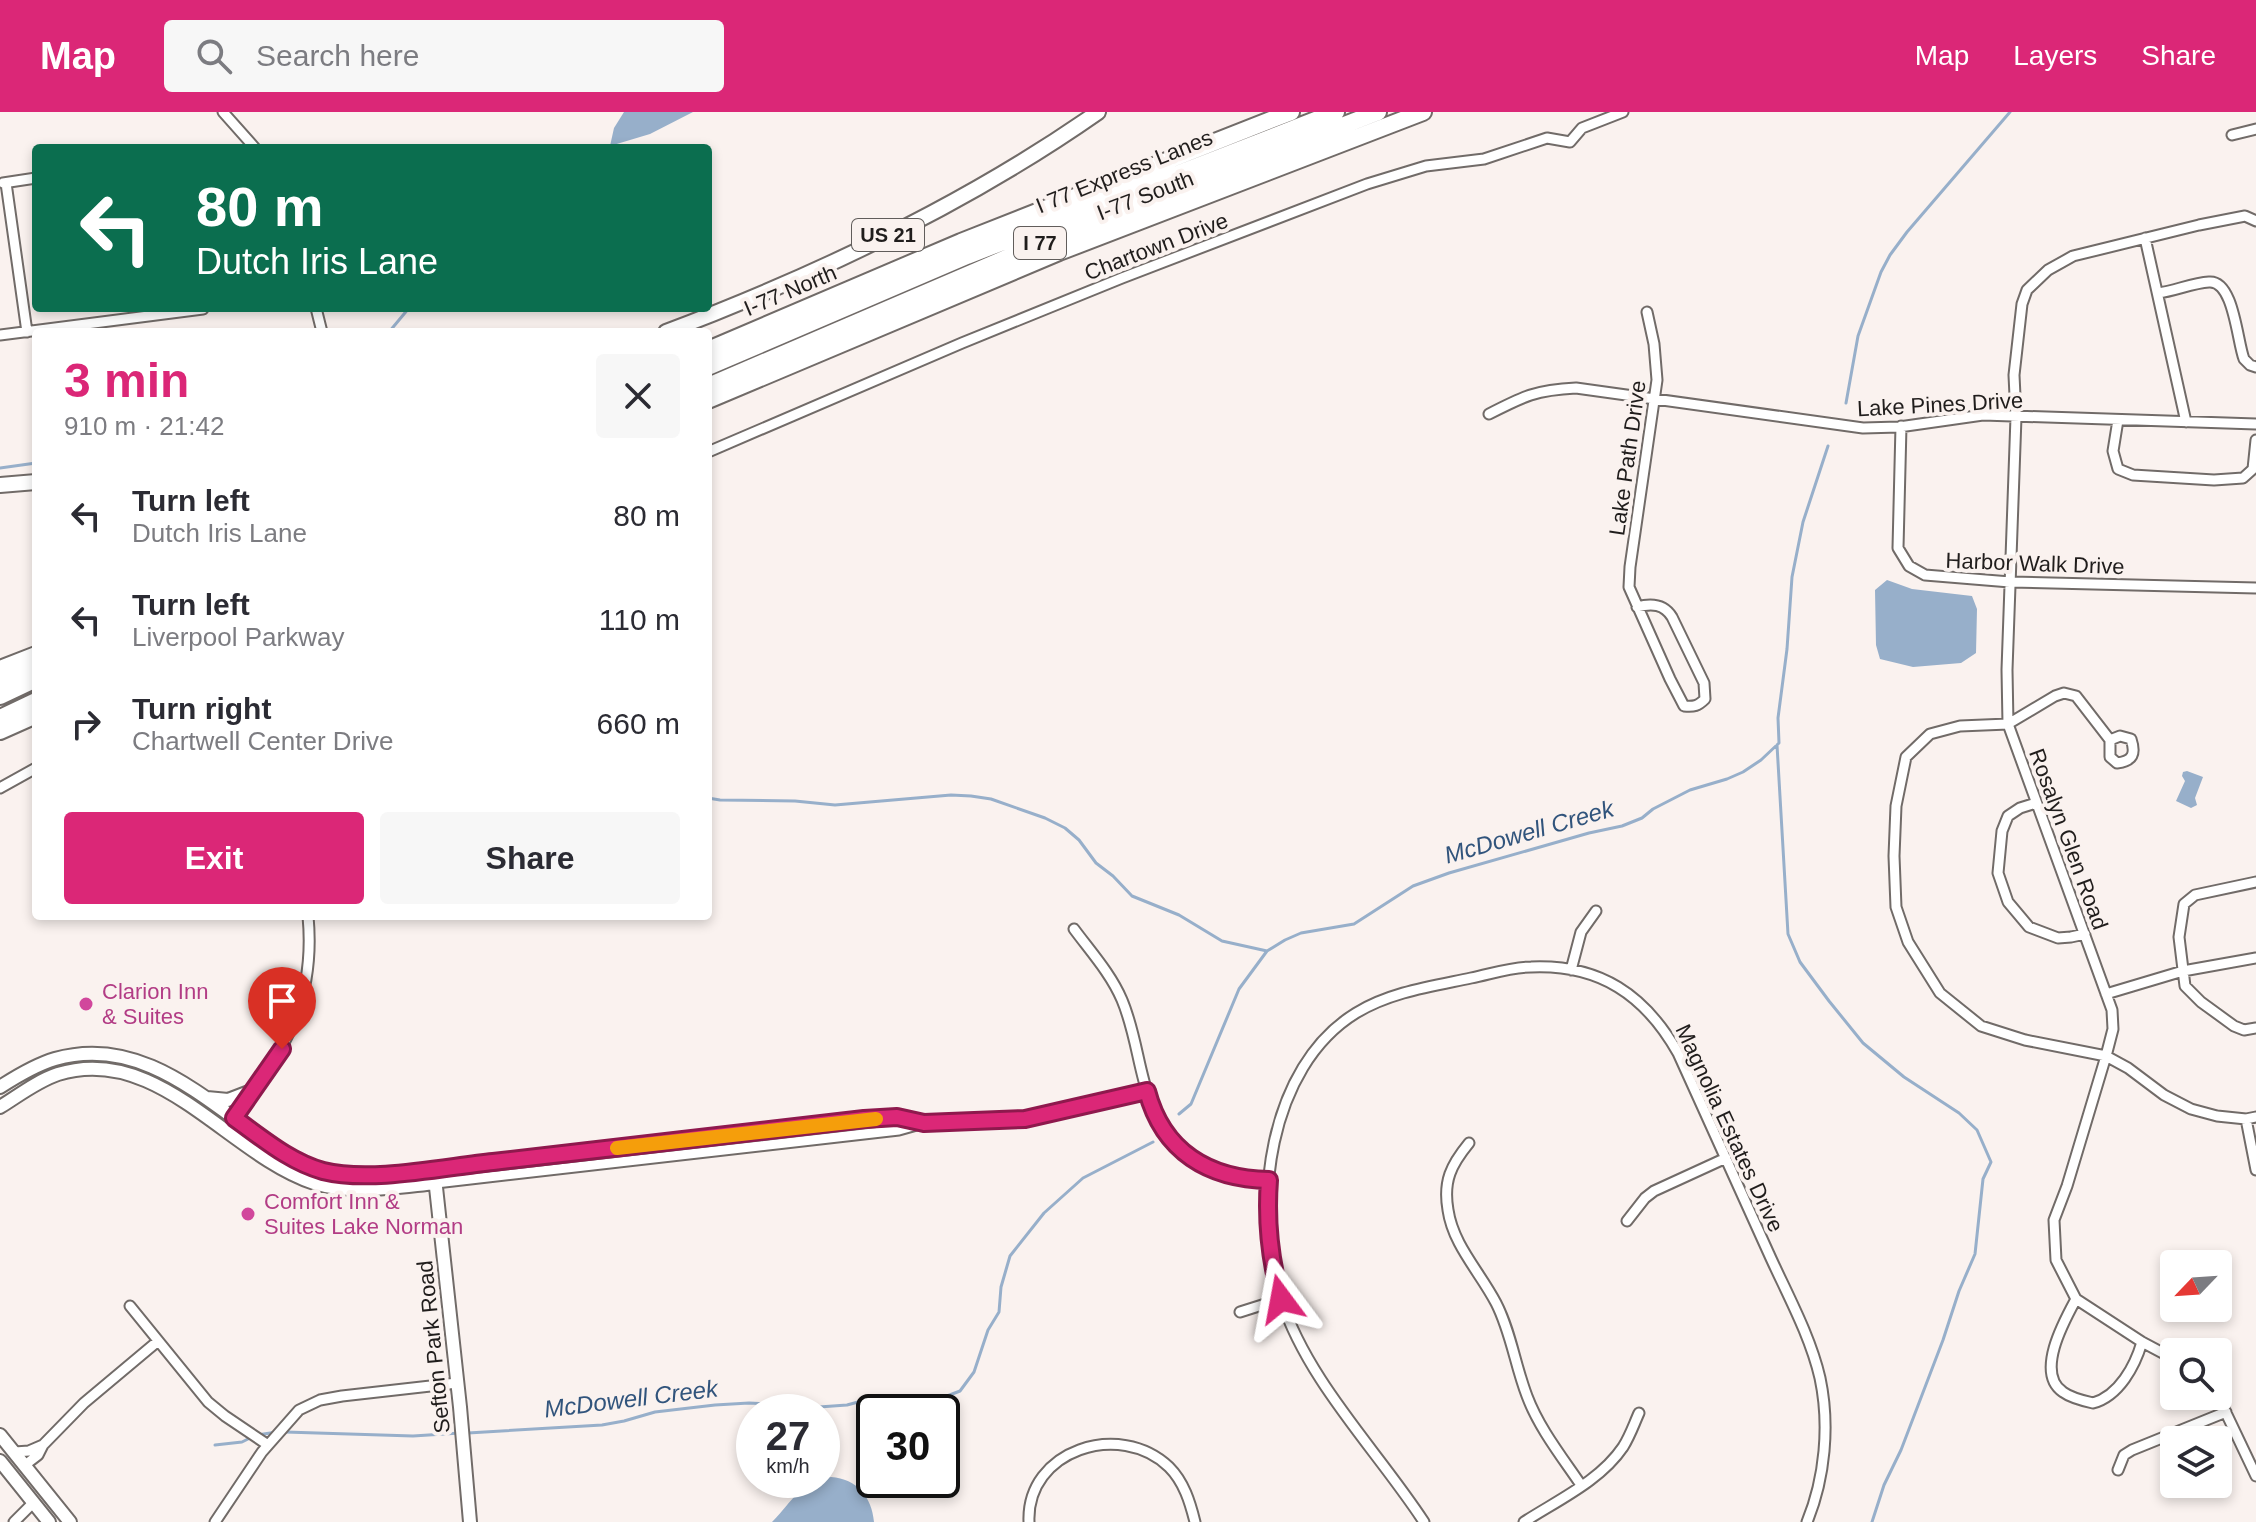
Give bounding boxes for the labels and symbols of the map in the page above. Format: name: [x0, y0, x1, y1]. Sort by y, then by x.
street label: I 77 Express Lanes: [1032, 125, 1216, 218]
street label: I-77 South: [1093, 166, 1197, 225]
street label: Chartown Drive: [1081, 208, 1231, 285]
road number: US 21: [852, 219, 924, 251]
road number: I 77: [1014, 227, 1066, 259]
street label: I-77 North: [740, 260, 840, 321]
street label: Lake Path Drive: [1604, 379, 1651, 537]
street label: Lake Pines Drive: [1856, 388, 2024, 421]
street label: Harbor Walk Drive: [1945, 548, 2125, 579]
street label: Rosalyn Glen Road: [2024, 745, 2113, 933]
water label: McDowell Creek: [1441, 794, 1618, 869]
pin: [248, 967, 316, 1049]
place label: Clarion Inn & Suites: [102, 979, 208, 1029]
marker: Clarion Inn & Suites: [77, 995, 95, 1013]
street label: Magnolia Estates Drive: [1670, 1020, 1789, 1236]
place label: Comfort Inn & Suites Lake Norman: [264, 1189, 463, 1239]
marker: Comfort Inn & Suites Lake Norman: [239, 1205, 257, 1223]
north arrow: [2160, 1250, 2232, 1322]
position arrow: [1239, 1257, 1323, 1341]
street label: Sefton Park Road: [412, 1259, 455, 1435]
water label: McDowell Creek: [543, 1374, 721, 1423]
speed limit sign: 30: [856, 1394, 960, 1498]

